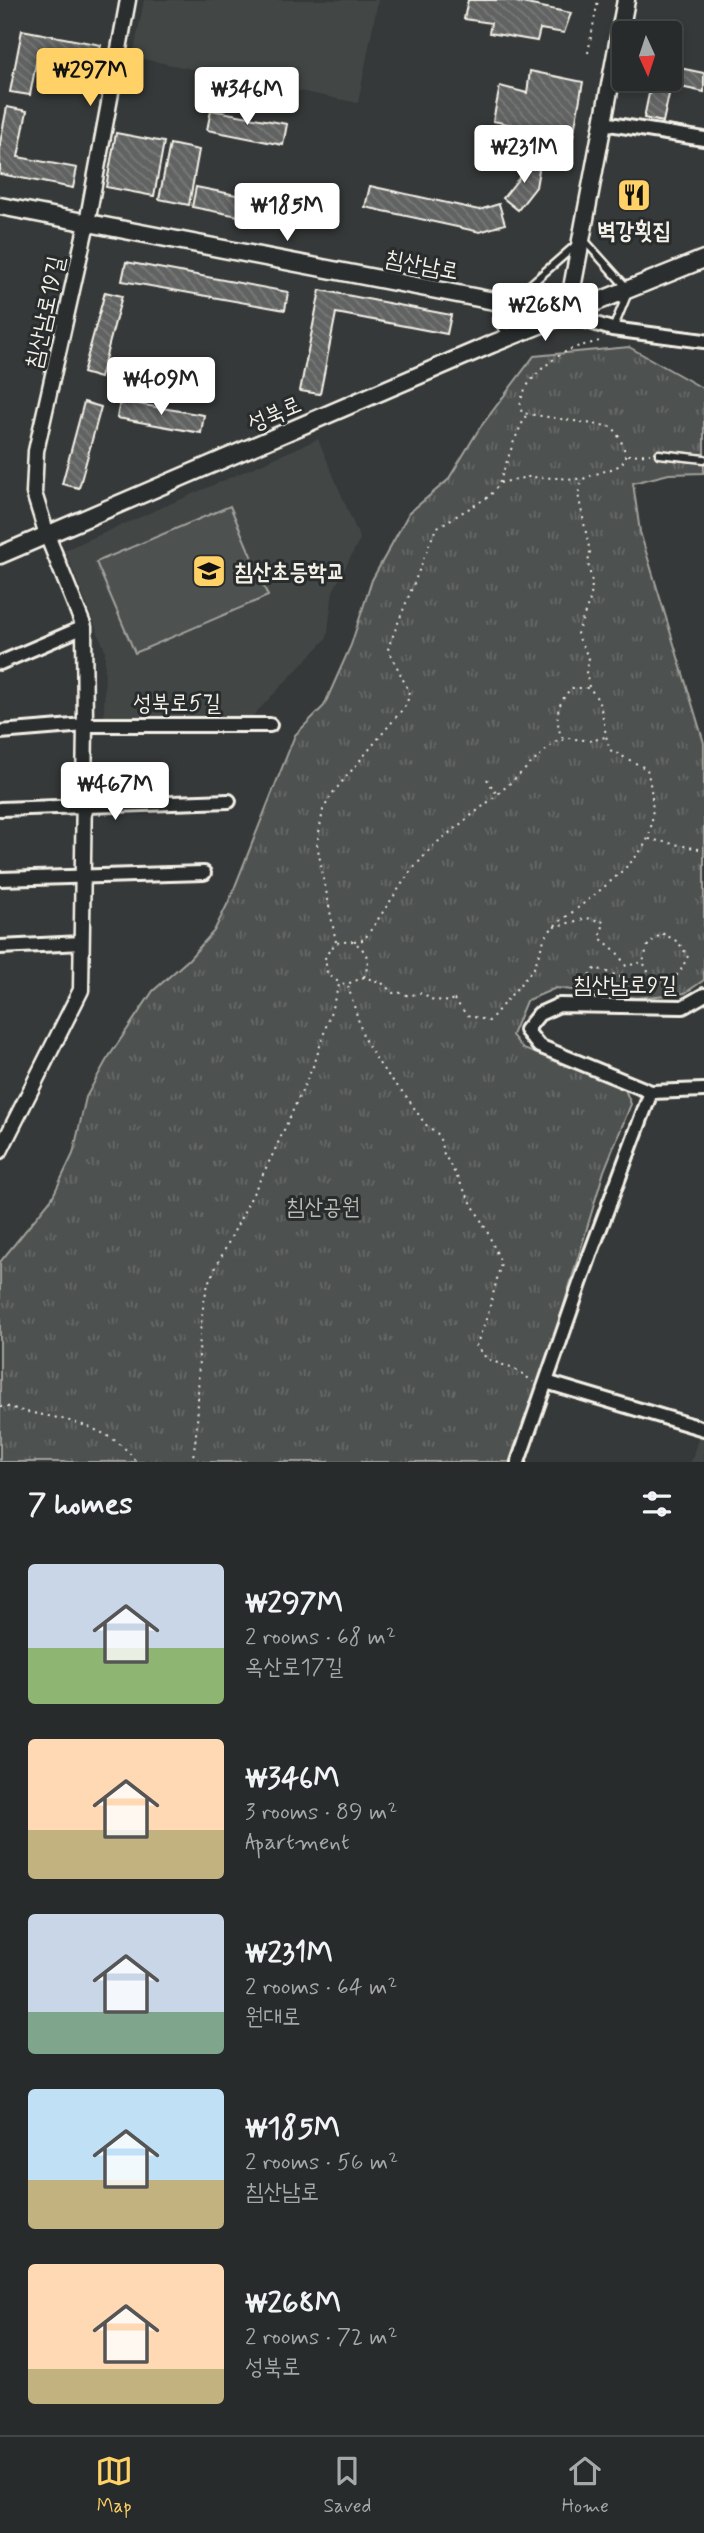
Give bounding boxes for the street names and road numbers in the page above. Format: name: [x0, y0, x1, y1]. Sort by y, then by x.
street label: 침산남로: [382, 244, 461, 288]
street label: 침산남로19길: [19, 253, 72, 371]
street label: 성북로: [243, 390, 306, 439]
street label: 성북로5길: [133, 689, 221, 719]
street label: 침산남로9길: [573, 971, 677, 1001]

